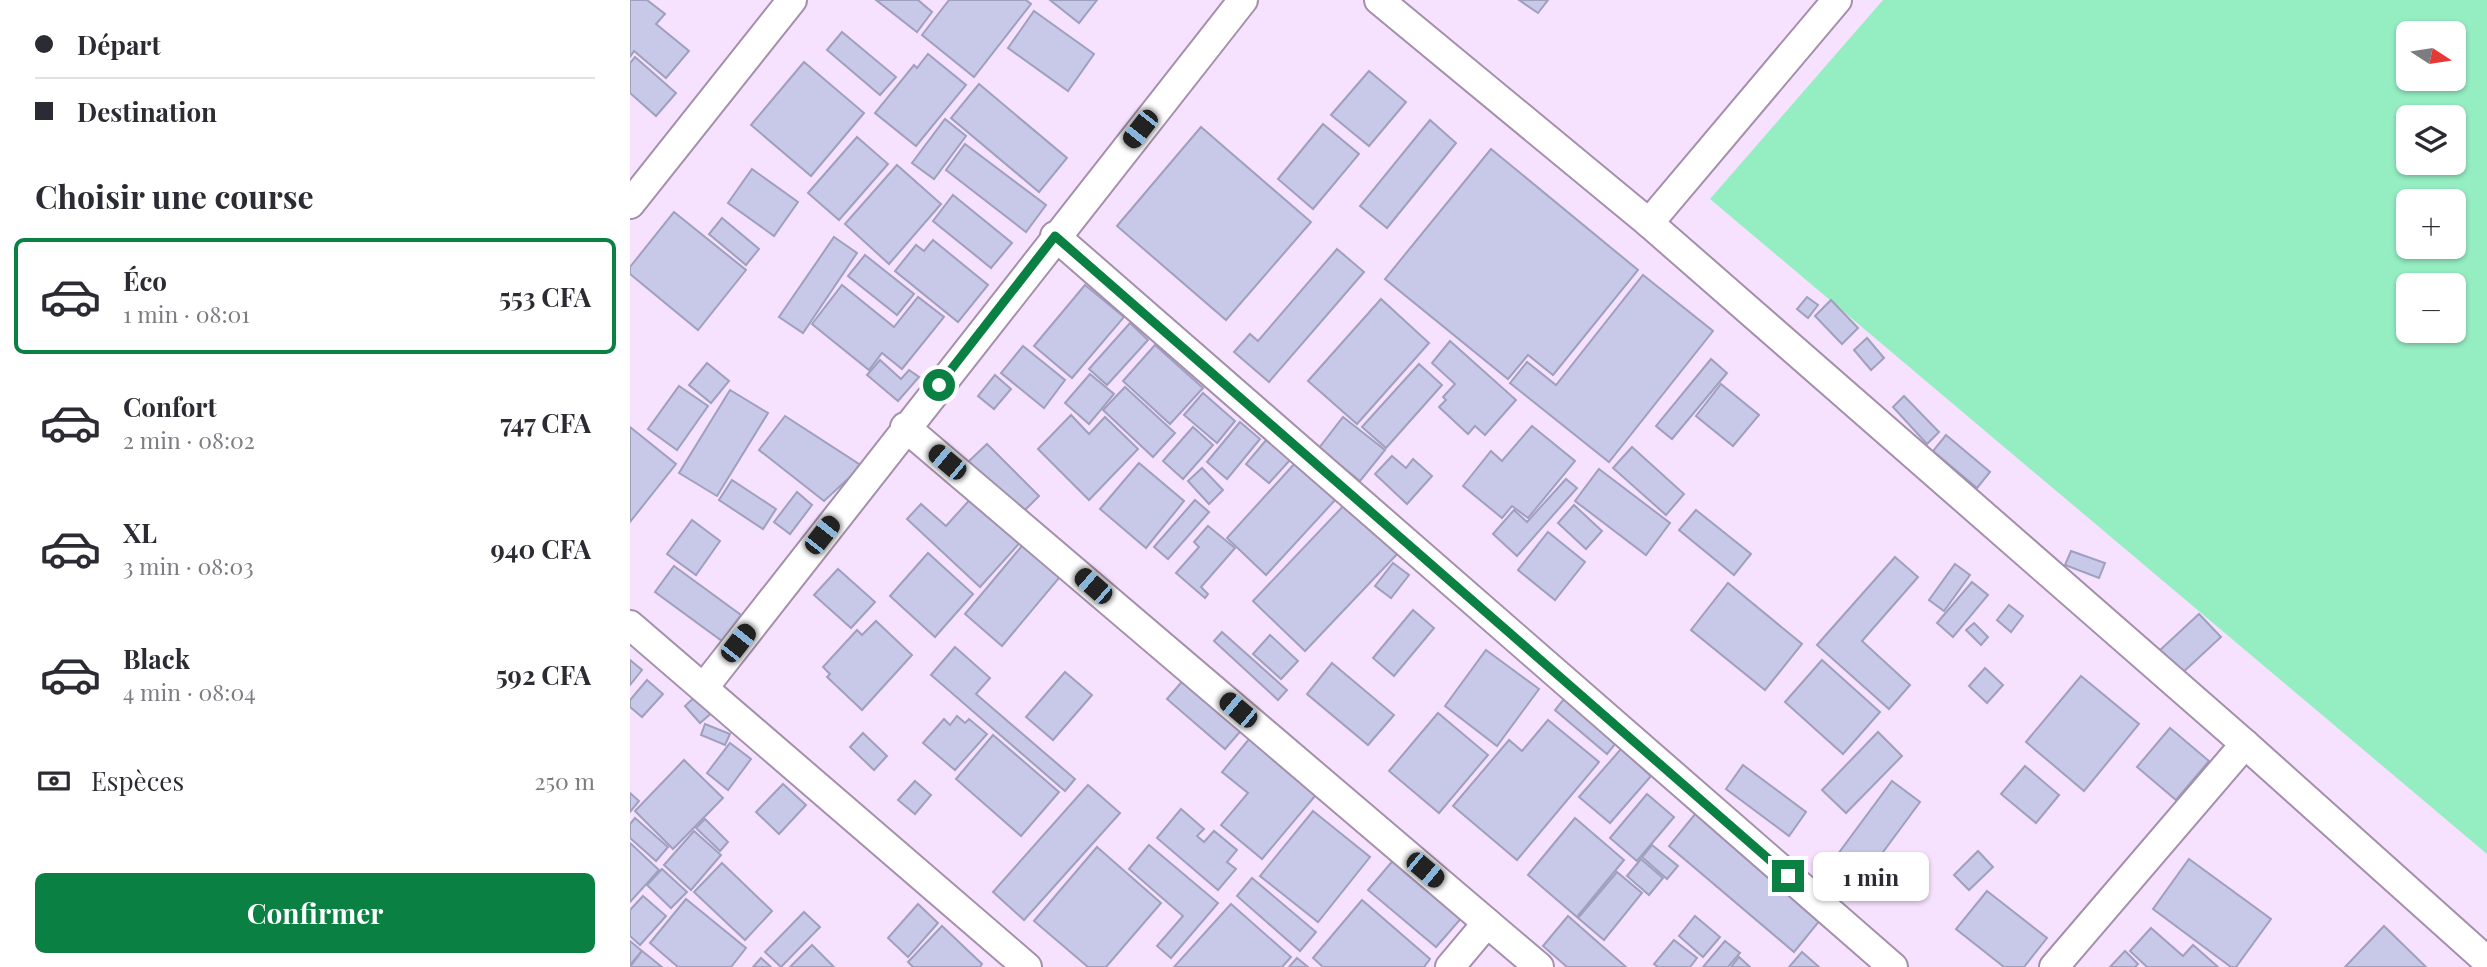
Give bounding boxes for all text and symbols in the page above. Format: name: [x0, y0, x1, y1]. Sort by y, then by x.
north arrow: [2396, 21, 2466, 91]
map controls: [2396, 21, 2466, 343]
text: Départ: [77, 27, 161, 62]
text: Destination: [77, 94, 217, 129]
button: layers: [2396, 105, 2466, 175]
car: [1119, 106, 1162, 152]
text: Choisir une course: [35, 174, 314, 217]
button: +: [2396, 189, 2466, 259]
text: Éco: [123, 263, 167, 298]
icon: car: [39, 265, 102, 328]
button: −: [2396, 273, 2466, 343]
text: 553 CFA: [499, 279, 591, 314]
text: 1 min · 08:01: [123, 298, 250, 329]
route start: [923, 369, 955, 401]
text: Confort: [123, 389, 217, 424]
icon: car: [39, 391, 102, 454]
text: 747 CFA: [500, 405, 591, 440]
text: 2 min · 08:02: [123, 424, 255, 455]
car: [925, 440, 970, 484]
car: [801, 512, 844, 558]
text: XL: [123, 515, 157, 550]
icon: car: [39, 517, 102, 580]
text: 940 CFA: [490, 531, 591, 566]
text: 3 min · 08:03: [123, 550, 254, 581]
car: [1071, 564, 1116, 608]
car: [717, 620, 760, 666]
text: Black: [123, 641, 190, 676]
icon: car: [39, 643, 102, 706]
text: 592 CFA: [496, 657, 591, 692]
text: 4 min · 08:04: [123, 676, 256, 707]
car: [1216, 688, 1261, 732]
icon: cash: [35, 762, 73, 800]
text: Espèces: [91, 763, 184, 798]
text: 250 m: [534, 765, 595, 796]
car: [1403, 848, 1448, 892]
callout: 1 min: [1812, 852, 1928, 900]
route end: [1772, 860, 1804, 892]
text: 1 min: [1843, 861, 1899, 892]
button: Confirmer: [35, 873, 595, 953]

